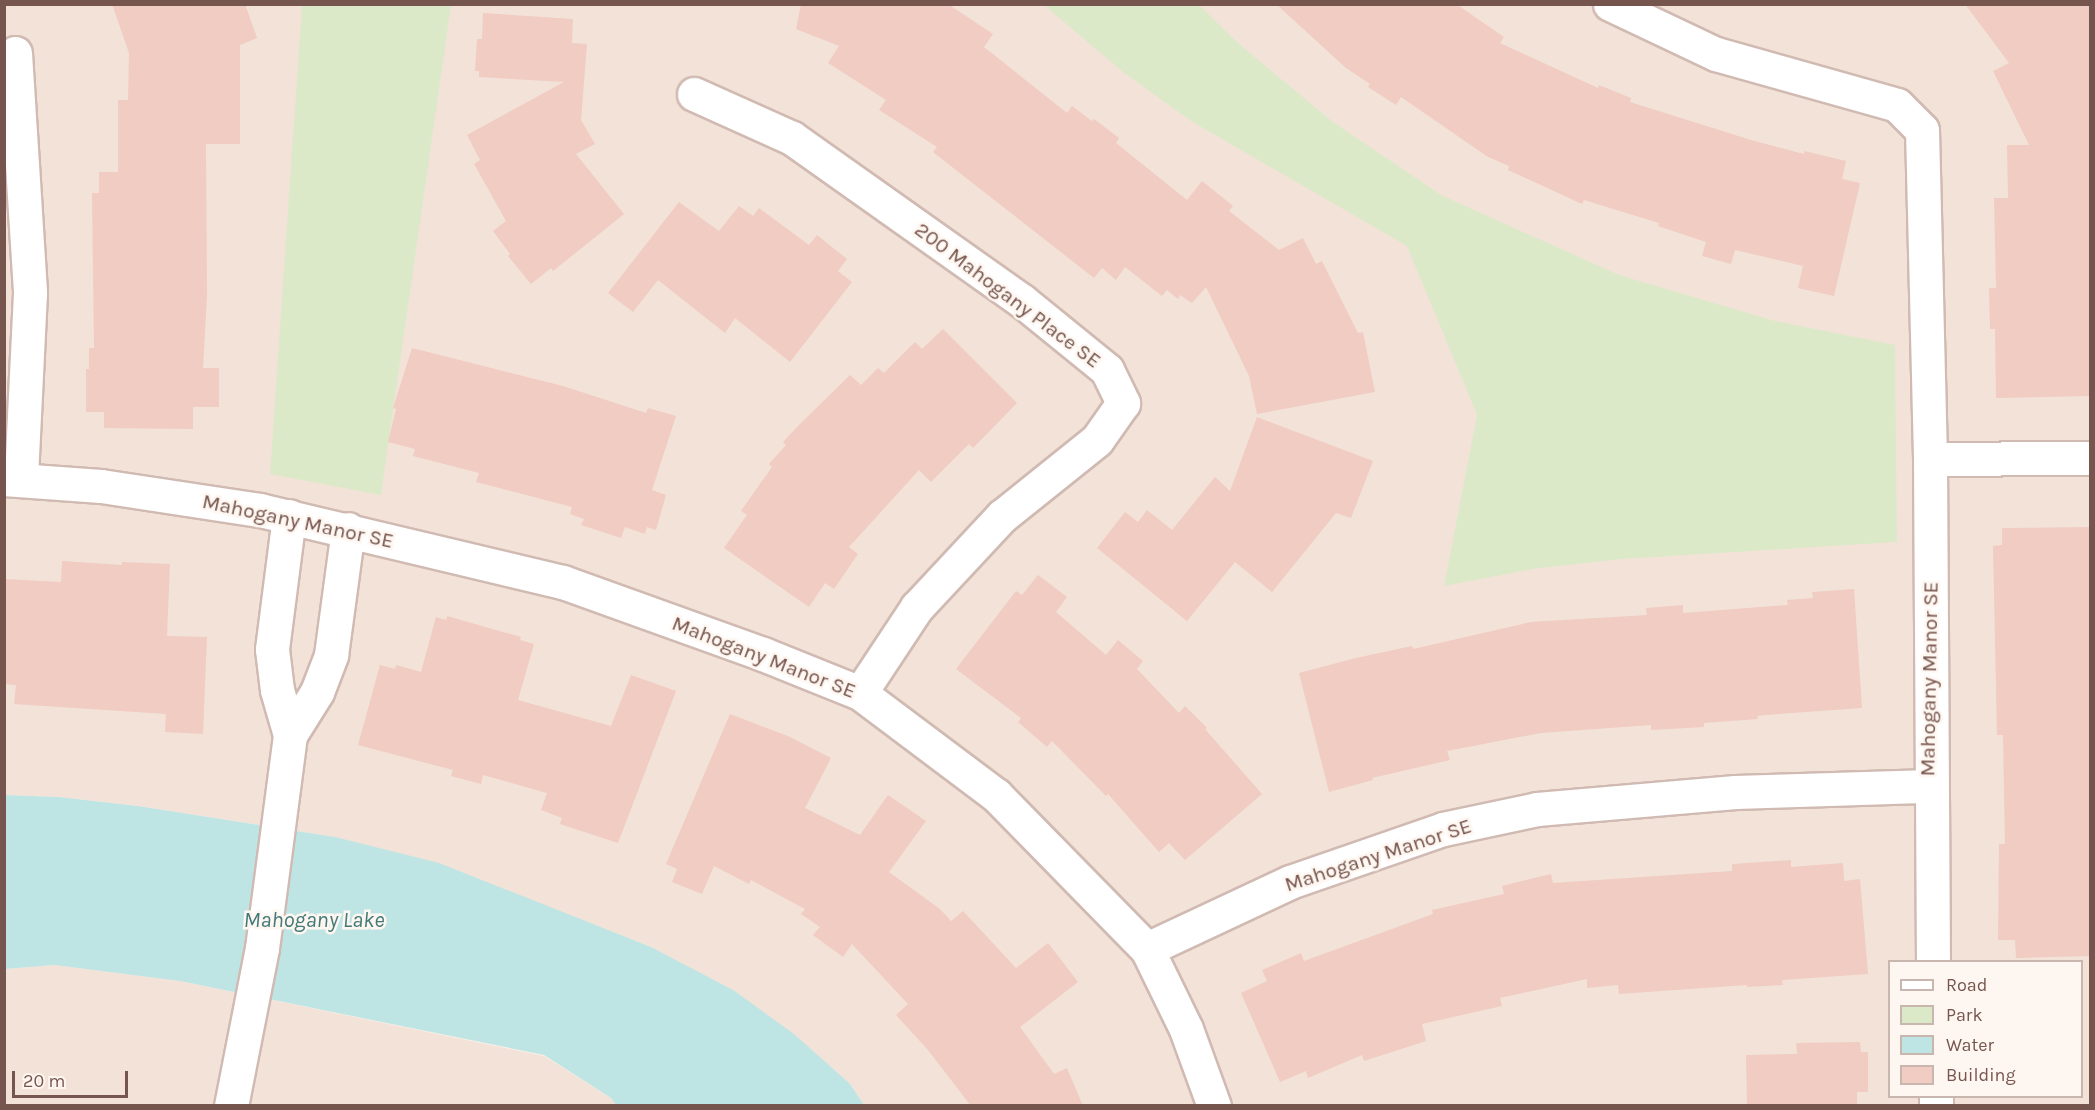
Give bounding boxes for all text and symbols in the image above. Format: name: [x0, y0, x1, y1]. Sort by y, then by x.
street label: 200 Mahogany Place SE: [910, 217, 1106, 373]
street label: Mahogany Manor SE: [200, 488, 396, 554]
street label: Mahogany Manor SE: [1915, 581, 1943, 777]
street label: Mahogany Manor SE: [668, 610, 860, 704]
street label: Mahogany Manor SE: [1281, 813, 1475, 897]
water label: Mahogany Lake: [244, 908, 384, 934]
legend: [1888, 960, 2083, 1098]
text: Road: [1946, 974, 1987, 996]
text: Park: [1946, 1004, 1983, 1026]
text: Water: [1946, 1034, 1994, 1056]
scale bar: [15, 1059, 130, 1097]
text: Building: [1946, 1064, 2016, 1086]
text: 20 m: [23, 1070, 65, 1092]

